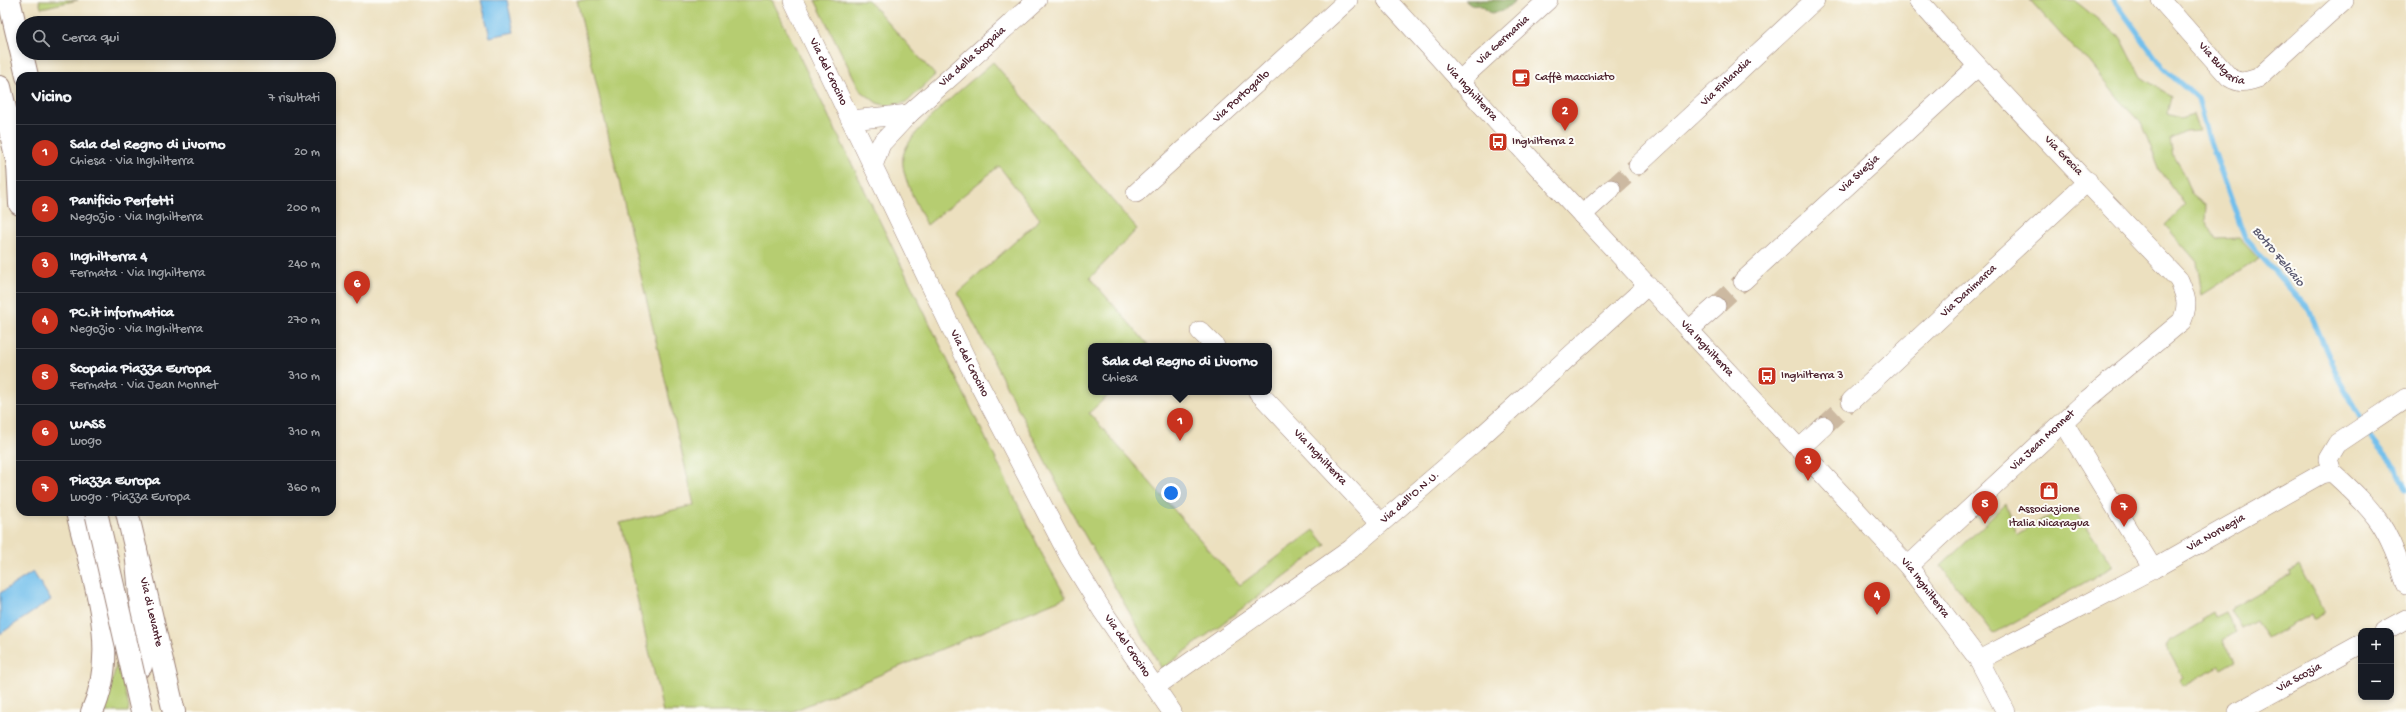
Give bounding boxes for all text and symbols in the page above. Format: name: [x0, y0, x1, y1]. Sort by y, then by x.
street label: Via Germania: [1473, 13, 1533, 69]
search box: [16, 16, 336, 60]
street label: Via della Scopaia: [936, 24, 1009, 91]
icon: search: [30, 27, 52, 49]
text: Cerca qui: [62, 29, 119, 47]
street label: Via del Crocino: [805, 35, 850, 108]
street label: Via Bulgaria: [2194, 39, 2245, 89]
street label: Via Finlandia: [1697, 55, 1755, 110]
street label: Via Inghilterra: [1441, 61, 1500, 124]
street label: Via Portogallo: [1210, 67, 1273, 127]
cafe icon: Caffè macchiato: [1510, 67, 1532, 89]
place label: Caffè macchiato: [1535, 71, 1615, 85]
text: Vicino: [32, 88, 72, 108]
text: 7 risultati: [268, 91, 320, 106]
pin: 2: [1552, 98, 1578, 131]
bus stop icon: Inghilterra 2: [1487, 131, 1509, 153]
street label: Via Grecia: [2040, 132, 2086, 179]
place label: Inghilterra 2: [1512, 135, 1574, 149]
text: Sala del Regno di Livorno: [70, 136, 225, 154]
text: 1: [42, 145, 48, 160]
text: 20 m: [294, 145, 320, 160]
street label: Via Svezia: [1836, 152, 1883, 197]
text: Chiesa · Via Inghilterra: [70, 154, 194, 169]
text: Panificio Perfetti: [70, 192, 174, 210]
text: 2: [42, 201, 48, 216]
text: 200 m: [287, 201, 320, 216]
text: Negozio · Via Inghilterra: [70, 210, 203, 225]
water label: Botro Felciaio: [2249, 224, 2308, 291]
text: Inghilterra 4: [70, 248, 147, 266]
text: 3: [42, 257, 48, 272]
text: 240 m: [288, 257, 320, 272]
street label: Via Danimarca: [1937, 262, 2000, 322]
text: Fermata · Via Inghilterra: [70, 266, 205, 281]
pin: 6: [344, 271, 370, 304]
text: PC.it informatica: [70, 304, 174, 322]
text: 4: [42, 313, 48, 328]
text: 270 m: [287, 313, 320, 328]
street label: Via Inghilterra: [1676, 317, 1736, 380]
text: Negozio · Via Inghilterra: [70, 322, 203, 337]
street label: Via del Crocino: [946, 327, 992, 400]
popup: [1088, 343, 1272, 395]
text: Sala del Regno di Livorno: [1102, 353, 1258, 371]
text: Scopaia Piazza Europa: [70, 360, 211, 378]
bus stop icon: Inghilterra 3: [1756, 365, 1778, 387]
text: 5: [42, 369, 48, 384]
text: 310 m: [288, 369, 320, 384]
place label: Inghilterra 3: [1781, 369, 1843, 383]
text: Chiesa: [1102, 371, 1138, 386]
text: Fermata · Via Jean Monnet: [70, 378, 218, 393]
street label: Via Jean Monnet: [2007, 407, 2079, 475]
pin: 1: [1167, 408, 1193, 441]
text: WASS: [70, 416, 106, 434]
text: 6: [42, 425, 48, 440]
text: 310 m: [288, 425, 320, 440]
street label: Via Inghilterra: [1289, 426, 1350, 489]
text: Luogo: [70, 434, 102, 449]
pin: 3: [1795, 448, 1821, 481]
street label: Via dell'O.N.U.: [1377, 469, 1443, 528]
text: Piazza Europa: [70, 472, 160, 490]
shop icon: Associazione Italia Nicaragua: [2038, 480, 2060, 502]
text: 7: [42, 481, 48, 496]
text: 360 m: [287, 481, 320, 496]
your location: [1161, 483, 1181, 503]
text: Luogo · Piazza Europa: [70, 490, 190, 505]
pin: 5: [1972, 491, 1998, 524]
pin: 7: [2111, 494, 2137, 527]
place label: Associazione Italia Nicaragua: [2009, 503, 2090, 531]
street label: Via Norvegia: [2184, 511, 2248, 556]
street label: Via Inghilterra: [1896, 554, 1952, 621]
street label: Via di Levante: [135, 575, 166, 649]
pin: 4: [1864, 582, 1890, 615]
street label: Via del Crocino: [1100, 611, 1153, 680]
map controls: [2358, 628, 2394, 700]
button: +: [2358, 628, 2394, 664]
street label: Via Scozia: [2273, 660, 2325, 697]
button: −: [2358, 664, 2394, 700]

